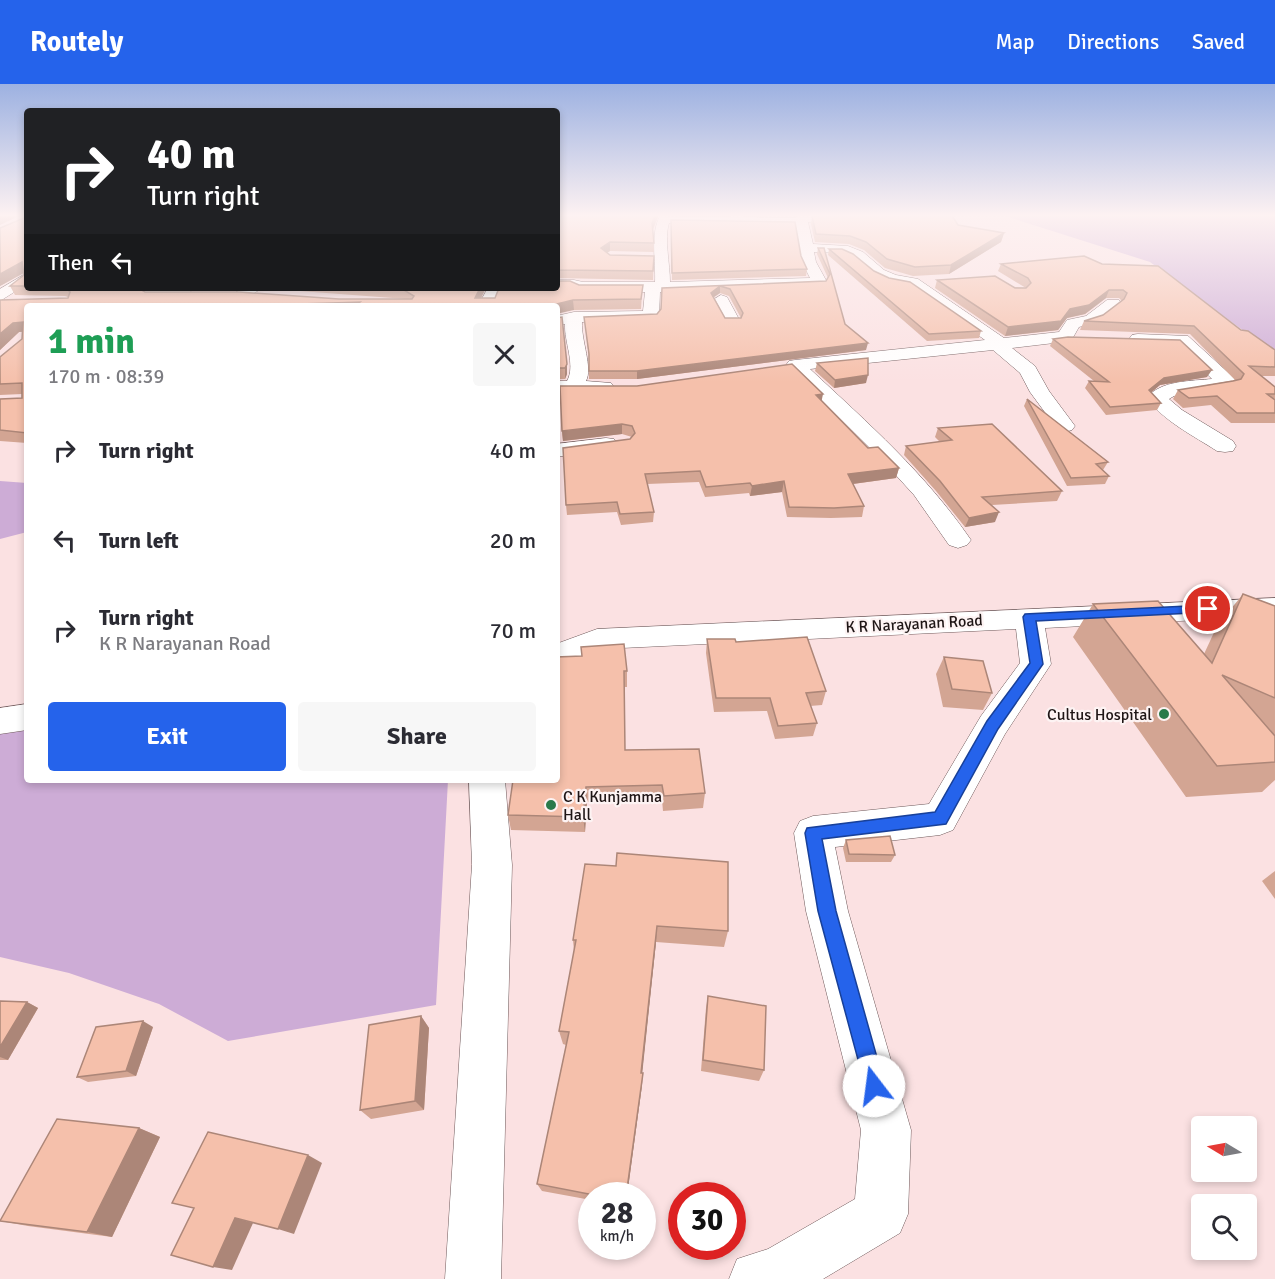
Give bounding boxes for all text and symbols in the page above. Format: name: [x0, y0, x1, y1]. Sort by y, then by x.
text: Routely: [30, 25, 123, 59]
text: Map: [996, 29, 1034, 55]
text: Directions: [1067, 29, 1159, 55]
text: Saved: [1192, 29, 1245, 55]
text: 40 m: [147, 129, 236, 180]
icon: right: [48, 132, 126, 210]
text: Turn right: [147, 180, 260, 213]
icon: left: [106, 246, 139, 279]
text: Then: [48, 249, 94, 276]
text: 1 min: [48, 319, 135, 364]
button: close: [473, 323, 536, 386]
text: 170 m · 08:39: [48, 364, 164, 389]
icon: right: [48, 434, 81, 467]
text: Turn right: [99, 437, 194, 464]
text: 40 m: [490, 437, 536, 464]
icon: left: [48, 524, 81, 557]
text: Turn left: [99, 527, 179, 554]
text: 20 m: [490, 527, 536, 554]
pin: [1182, 583, 1233, 634]
icon: arrive: [1191, 592, 1224, 625]
text: Turn right: [99, 604, 194, 631]
street label: K R Narayanan Road: [845, 610, 983, 638]
icon: right: [48, 614, 81, 647]
text: 70 m: [490, 617, 536, 644]
text: K R Narayanan Road: [99, 631, 271, 656]
button: Exit: [48, 702, 286, 771]
button: Share: [298, 702, 536, 771]
place label: Cultus Hospital: [1047, 705, 1152, 725]
marker: Cultus Hospital: [1157, 707, 1171, 721]
place label: C K Kunjamma Hall: [563, 787, 662, 825]
marker: C K Kunjamma Hall: [544, 798, 558, 812]
position arrow: [842, 1054, 906, 1118]
north arrow: [1191, 1116, 1257, 1182]
map controls: [1191, 1116, 1257, 1260]
speed limit sign: 30: [668, 1182, 746, 1260]
button: search: [1191, 1194, 1257, 1260]
text: 28: [601, 1195, 633, 1232]
text: km/h: [600, 1227, 634, 1245]

